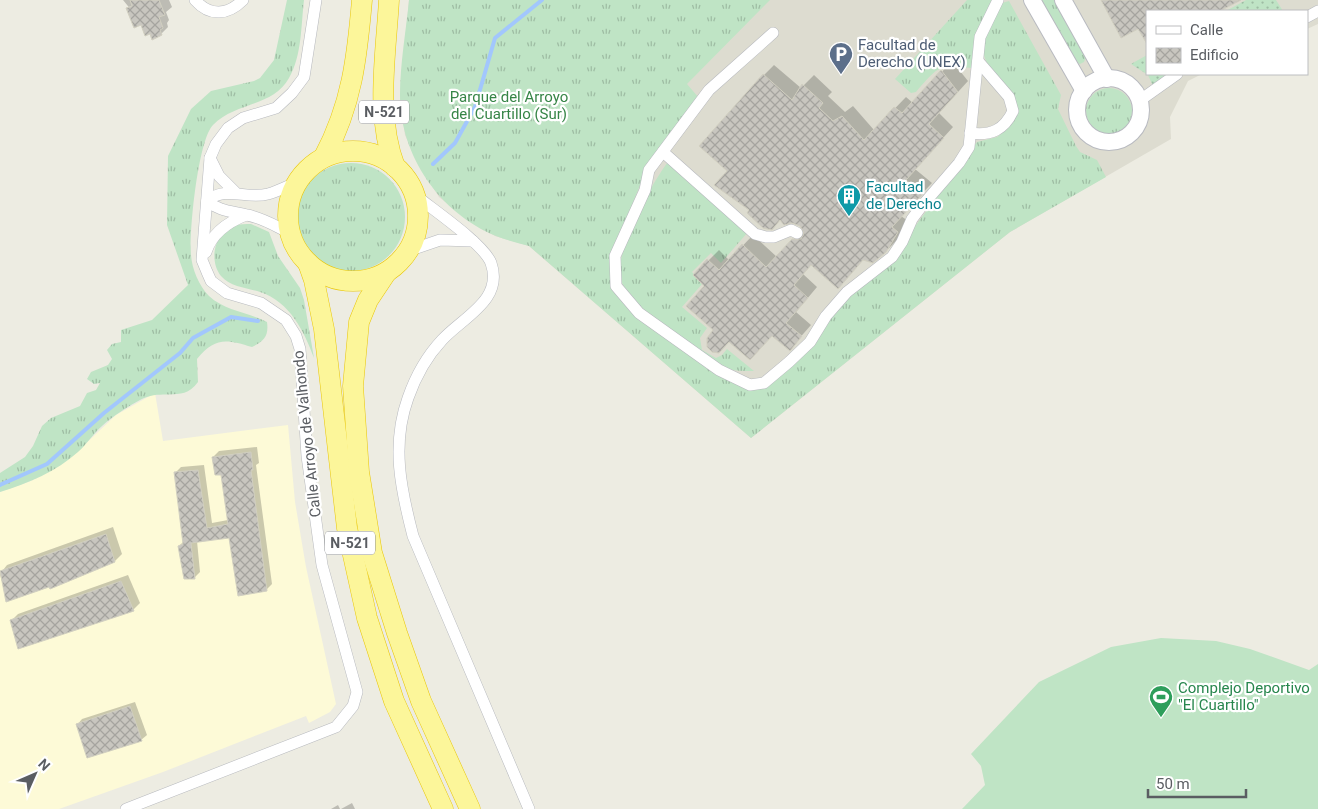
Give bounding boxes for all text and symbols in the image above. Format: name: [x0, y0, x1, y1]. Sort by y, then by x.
legend: [1146, 10, 1308, 75]
text: Calle: [1190, 21, 1223, 39]
place label: Facultad de Derecho (UNEX): [858, 36, 966, 71]
parking icon: Facultad de Derecho (UNEX): [828, 41, 854, 75]
text: Edificio: [1190, 46, 1239, 64]
park label: Parque del Arroyo del Cuartillo (Sur): [450, 88, 568, 123]
road number: N-521: [359, 100, 409, 124]
place label: Facultad de Derecho: [866, 178, 942, 213]
building icon: Facultad de Derecho: [836, 183, 862, 217]
street label: Calle Arroyo de Valhondo: [289, 350, 325, 518]
road number: N-521: [325, 532, 375, 554]
place label: Complejo Deportivo "El Cuartillo": [1178, 679, 1310, 714]
sports icon: Complejo Deportivo "El Cuartillo": [1148, 684, 1174, 718]
north arrow: [10, 749, 60, 799]
text: N: [35, 756, 53, 774]
scale bar: [1148, 766, 1246, 798]
text: 50 m: [1156, 775, 1190, 793]

